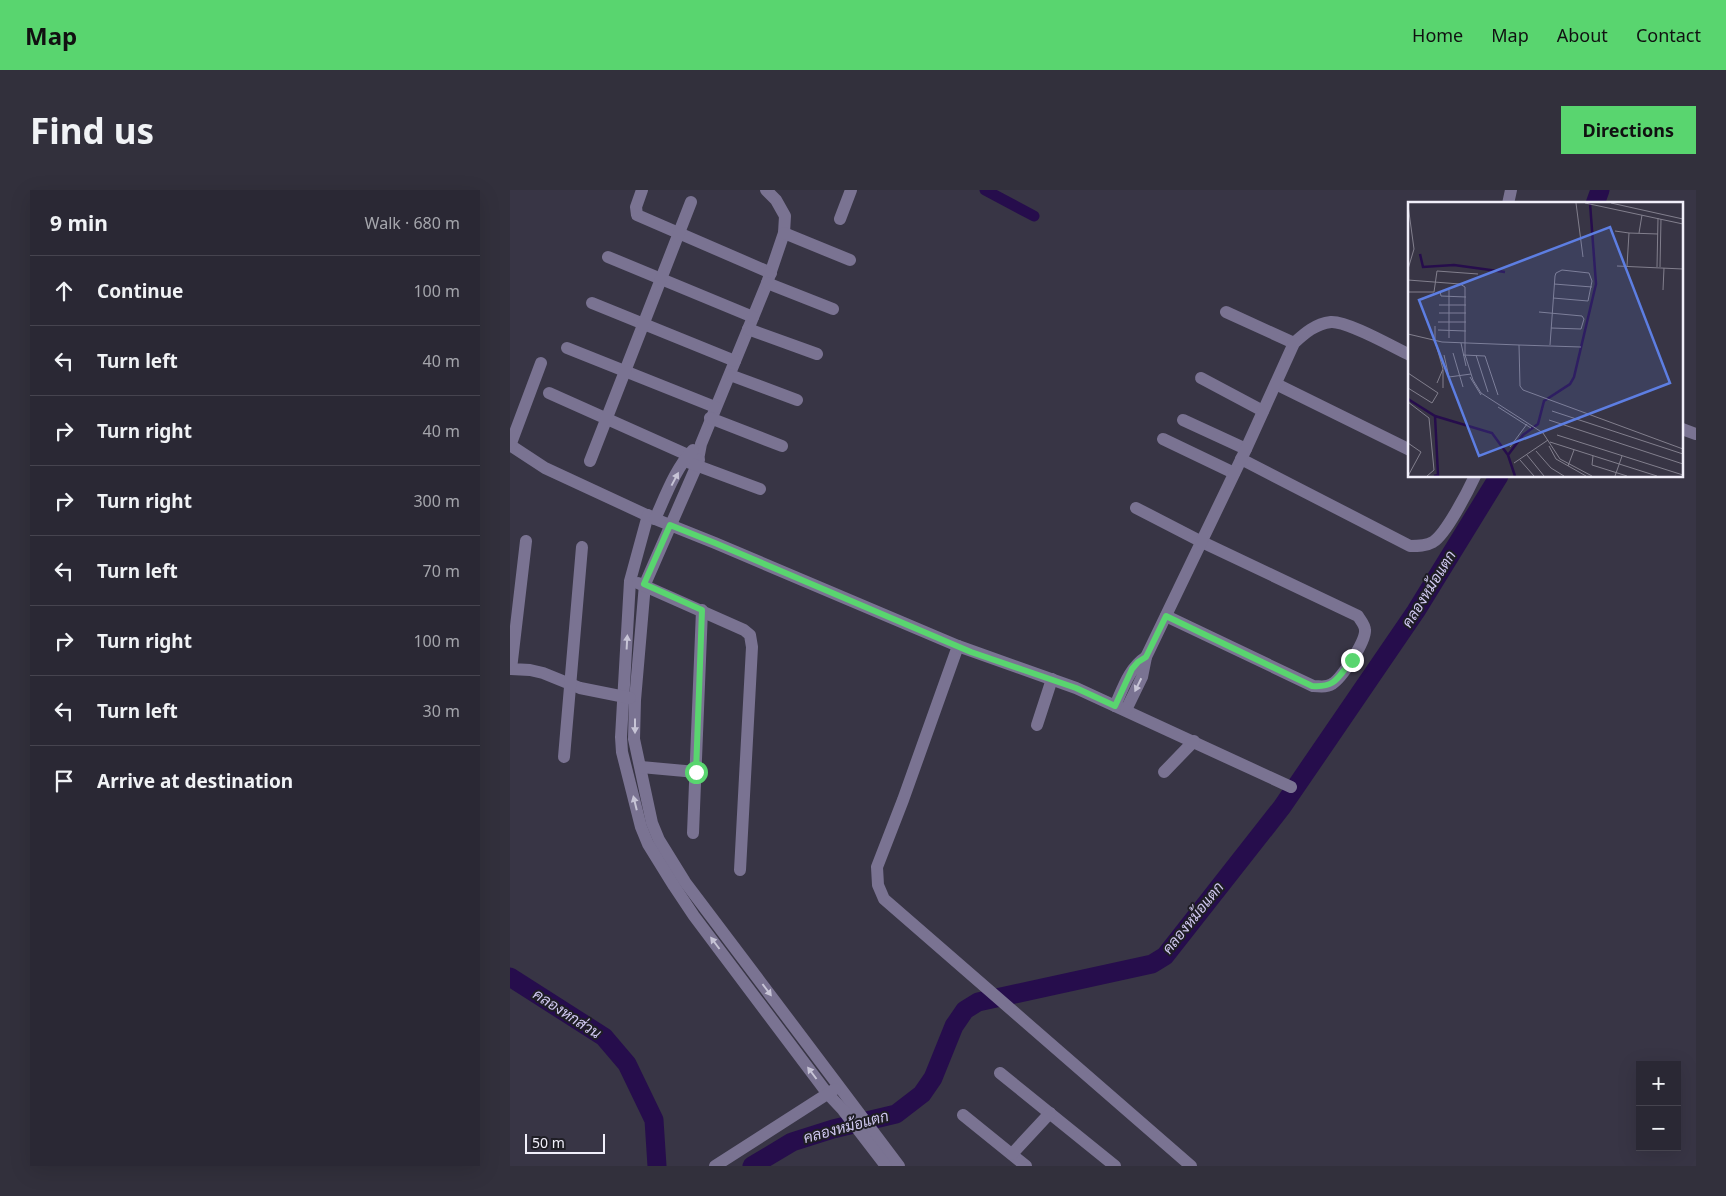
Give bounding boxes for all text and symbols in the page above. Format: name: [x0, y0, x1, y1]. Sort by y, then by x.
text: Map: [25, 19, 77, 52]
text: Home: [1412, 23, 1463, 47]
text: Map: [1491, 23, 1529, 47]
text: About: [1557, 23, 1608, 47]
text: Contact: [1636, 23, 1701, 47]
button: Directions: [1561, 106, 1696, 154]
text: Find us: [30, 107, 154, 154]
inset map: [1408, 202, 1684, 478]
text: 9 min: [50, 209, 108, 237]
text: Walk · 680 m: [365, 212, 460, 234]
icon: ahead: [50, 277, 78, 305]
text: Continue: [97, 278, 183, 304]
text: 100 m: [413, 280, 460, 302]
icon: left: [50, 347, 78, 375]
text: Turn left: [97, 348, 178, 374]
text: 40 m: [423, 350, 460, 372]
icon: right: [50, 417, 78, 445]
text: Turn right: [97, 418, 192, 444]
text: 40 m: [423, 420, 460, 442]
one-way arrow: [671, 472, 679, 486]
icon: right: [50, 487, 78, 515]
text: Turn right: [97, 488, 192, 514]
text: 300 m: [413, 490, 460, 512]
water label: คลองหม้อแตก: [1397, 546, 1460, 631]
icon: left: [50, 557, 78, 585]
text: Turn left: [97, 558, 178, 584]
text: 70 m: [423, 560, 460, 582]
icon: right: [50, 627, 78, 655]
text: Turn right: [97, 628, 192, 654]
text: 100 m: [413, 630, 460, 652]
one-way arrow: [624, 634, 632, 650]
route end: [1341, 649, 1364, 672]
one-way arrow: [1134, 678, 1142, 692]
icon: left: [50, 697, 78, 725]
text: Turn left: [97, 698, 178, 724]
text: 30 m: [423, 700, 460, 722]
one-way arrow: [630, 718, 638, 734]
route start: [685, 761, 708, 784]
icon: arrive: [50, 767, 78, 795]
text: Arrive at destination: [97, 768, 293, 794]
one-way arrow: [631, 795, 639, 810]
water label: คลองหม้อแตก: [1157, 877, 1227, 958]
one-way arrow: [709, 937, 720, 950]
one-way arrow: [761, 983, 772, 996]
water label: คลองหกส่วน: [530, 984, 606, 1043]
map controls: [1636, 1061, 1681, 1151]
button: +: [1636, 1061, 1681, 1106]
one-way arrow: [807, 1066, 817, 1080]
water label: คลองหม้อแตก: [801, 1105, 891, 1147]
button: −: [1636, 1106, 1681, 1151]
scale bar: [525, 1131, 605, 1154]
text: 50 m: [532, 1133, 565, 1152]

